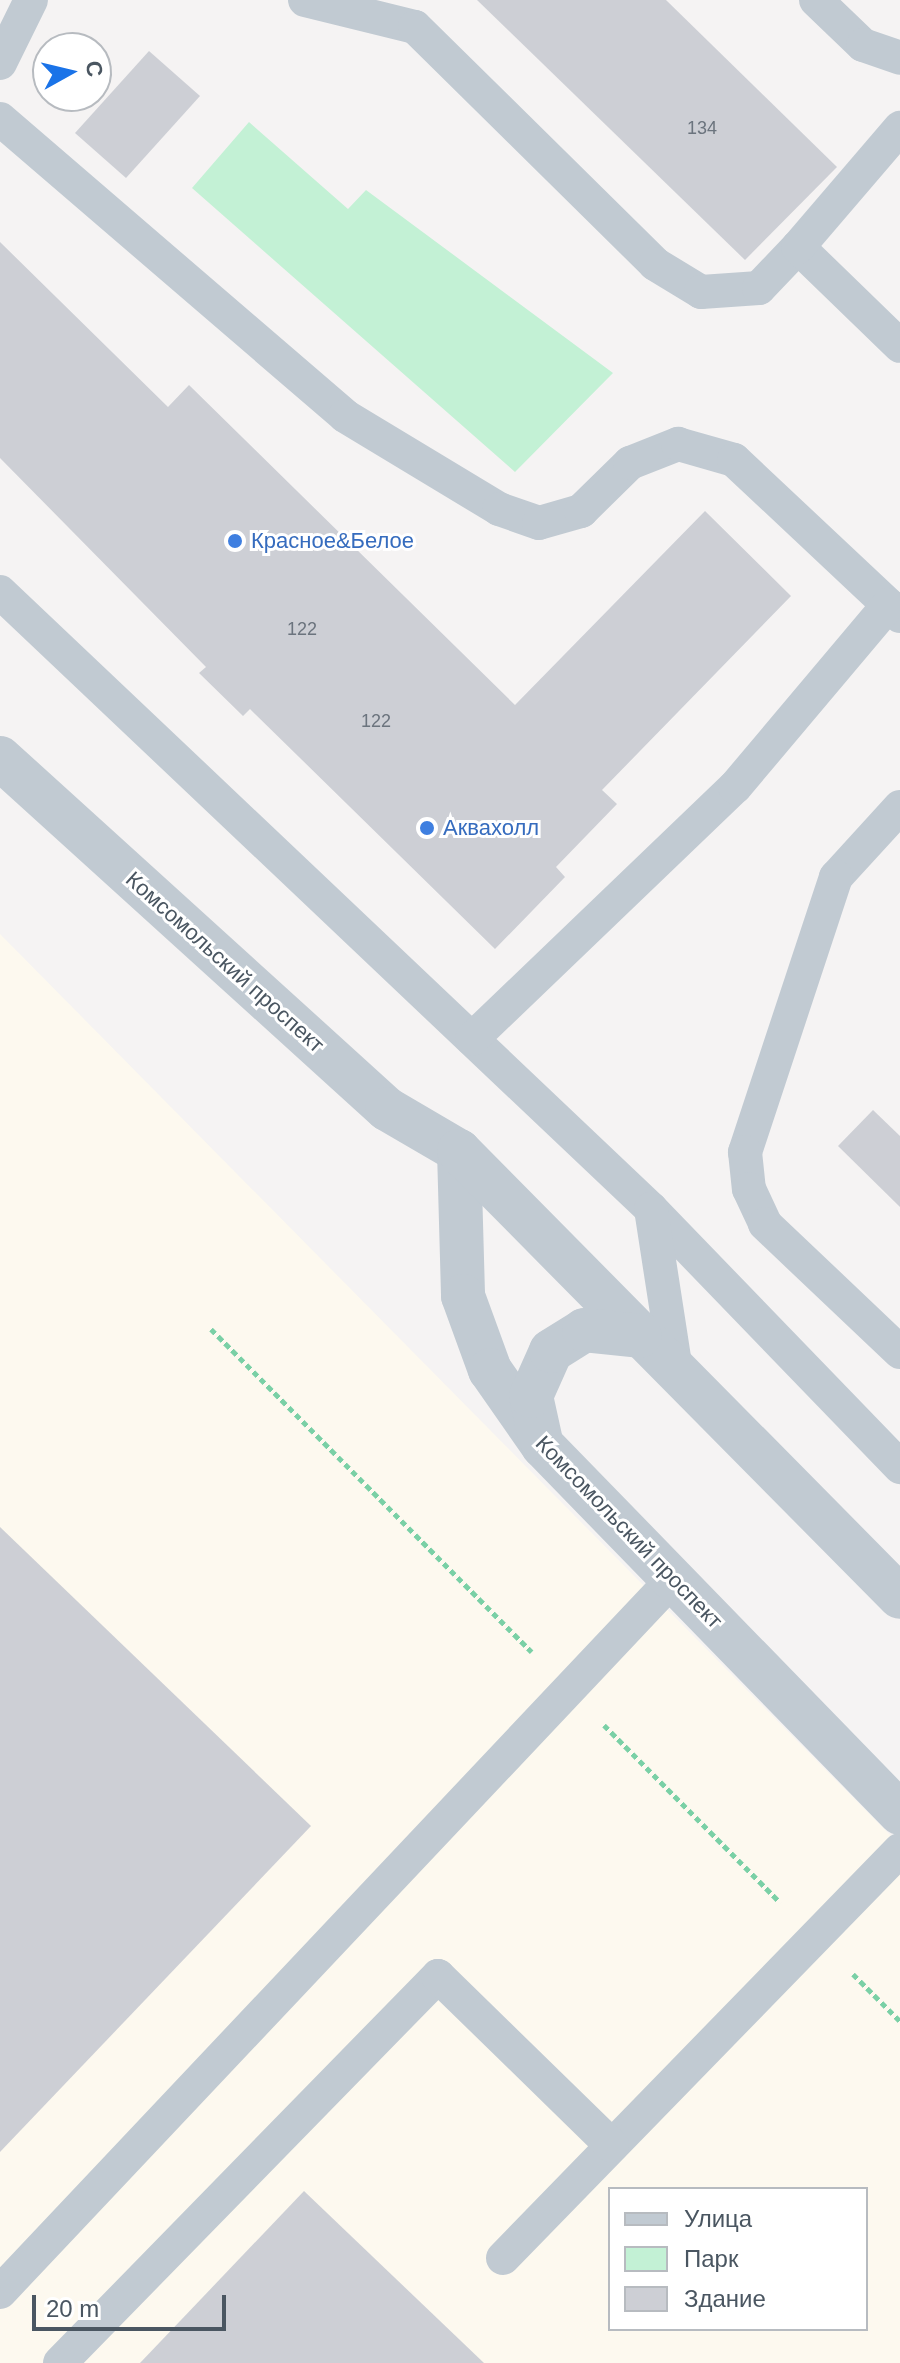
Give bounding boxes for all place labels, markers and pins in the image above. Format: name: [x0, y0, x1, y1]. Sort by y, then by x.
place label: Красное&Белое: [251, 528, 414, 554]
marker: Красное&Белое: [226, 532, 244, 550]
place label: Аквахолл: [443, 815, 539, 841]
marker: Аквахолл: [418, 819, 436, 837]

